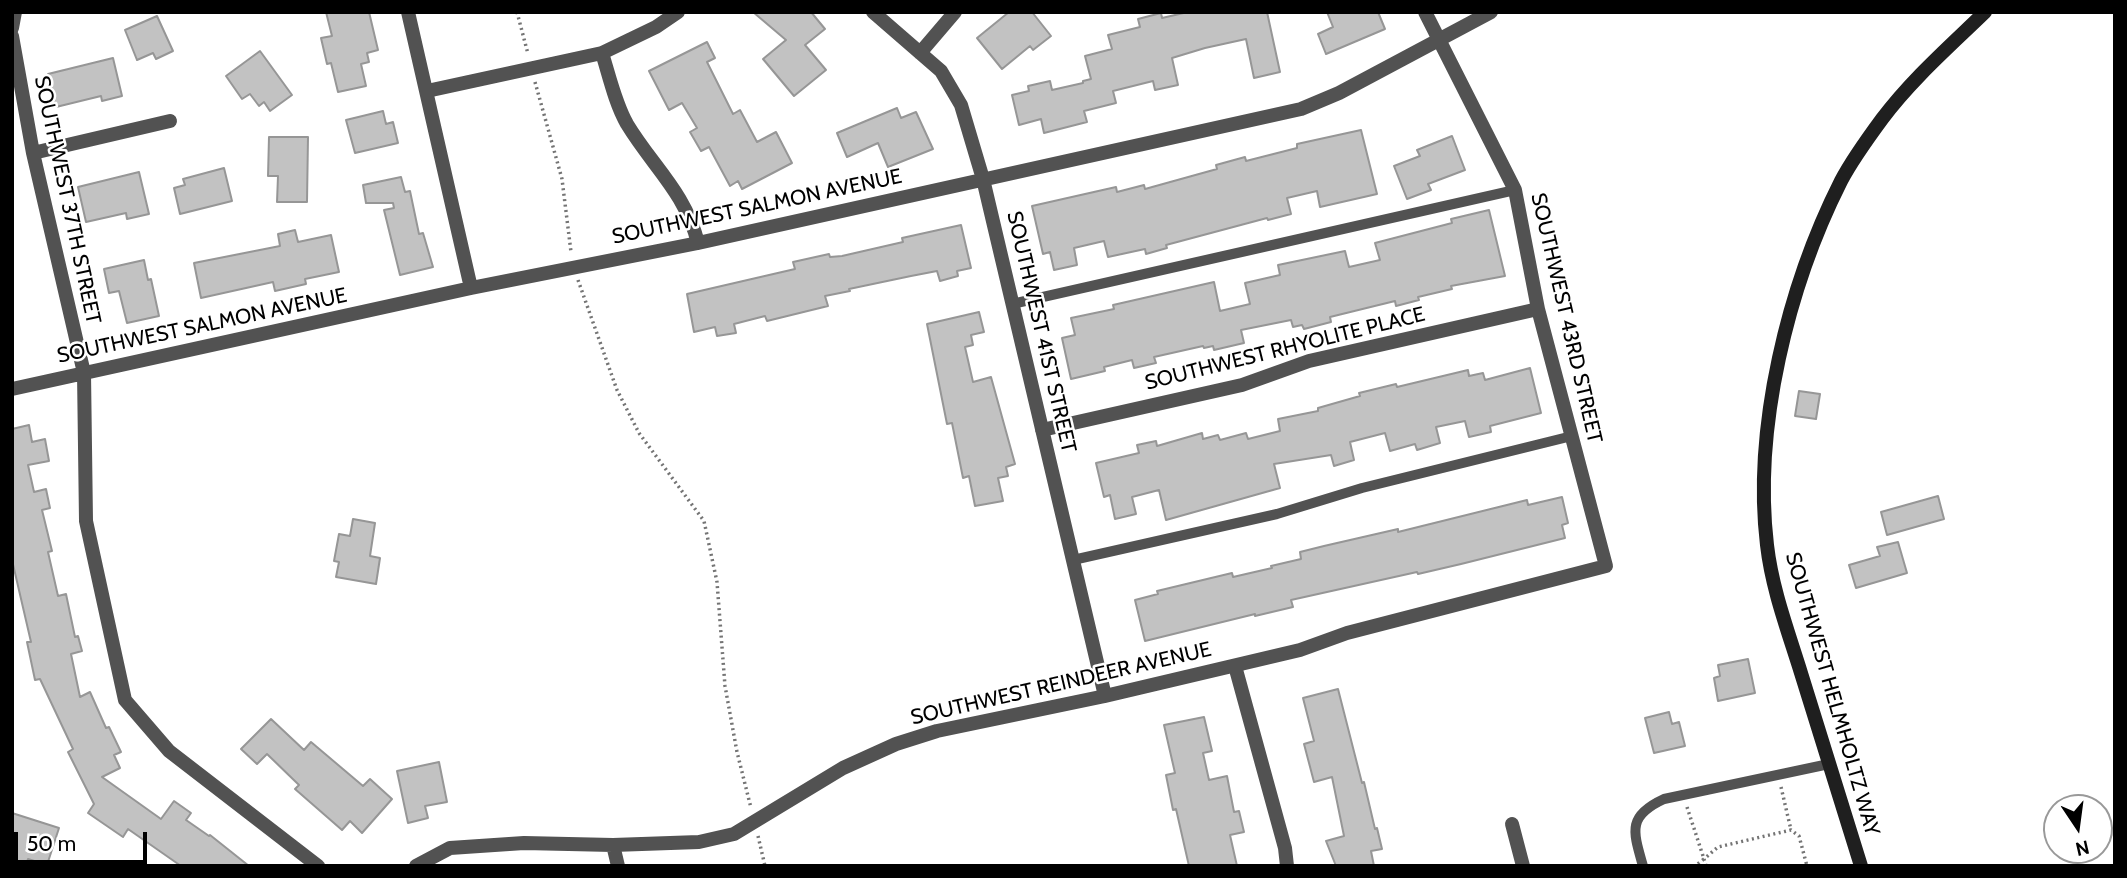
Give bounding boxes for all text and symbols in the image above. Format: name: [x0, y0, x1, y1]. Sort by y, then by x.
street label: SOUTHWEST 37TH STREET: [28, 74, 106, 326]
street label: SOUTHWEST SALMON AVENUE: [610, 164, 904, 250]
street label: SOUTHWEST 43RD STREET: [1525, 190, 1607, 446]
street label: SOUTHWEST 41ST STREET: [1001, 209, 1081, 455]
street label: SOUTHWEST SALMON AVENUE: [55, 283, 349, 369]
street label: SOUTHWEST RHYOLITE PLACE: [1142, 302, 1428, 396]
street label: SOUTHWEST HELMHOLTZ WAY: [1779, 550, 1885, 838]
street label: SOUTHWEST REINDEER AVENUE: [908, 637, 1214, 731]
north arrow: [2043, 794, 2113, 864]
scale bar: [18, 818, 150, 862]
text: 50 m: [27, 831, 76, 856]
text: N: [2073, 835, 2092, 861]

